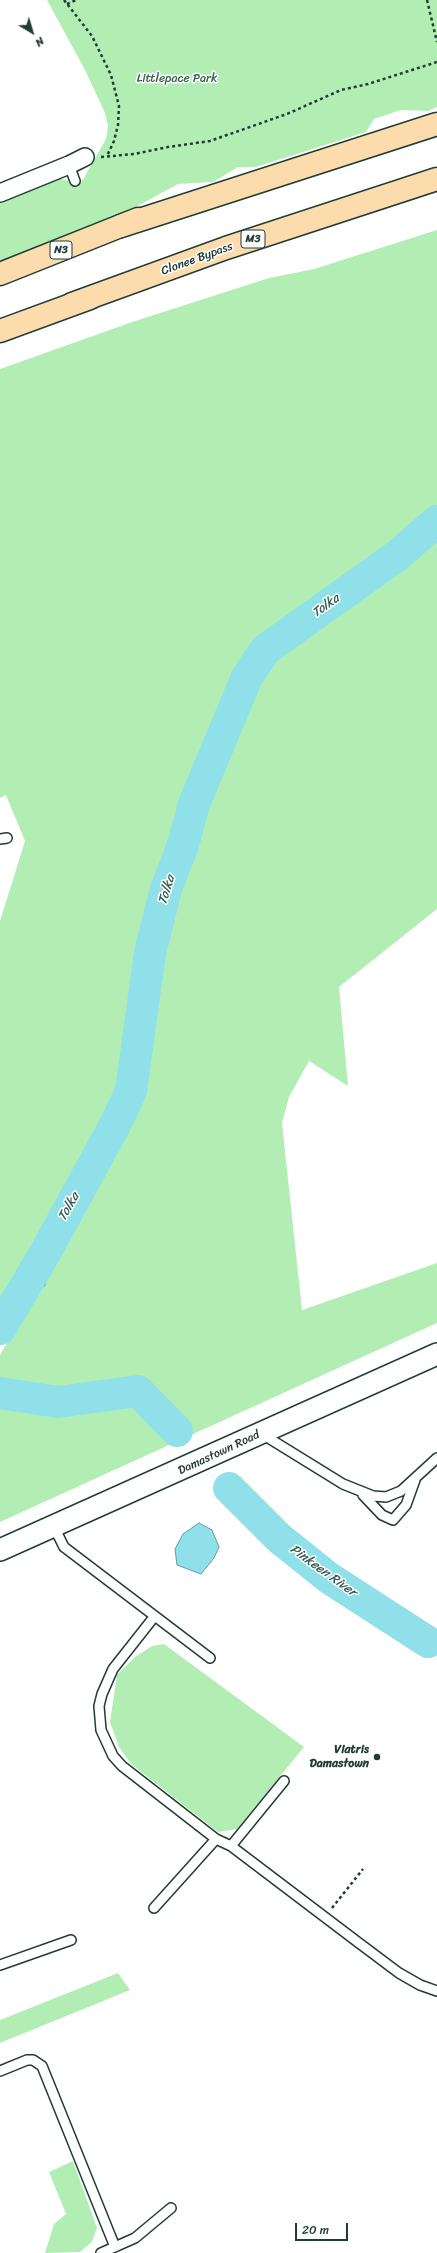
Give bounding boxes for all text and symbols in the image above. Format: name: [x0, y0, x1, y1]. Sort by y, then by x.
north arrow: [12, 12, 52, 52]
text: N: [31, 32, 49, 52]
park label: Littlepace Park: [137, 72, 217, 86]
road number: M3: [241, 230, 265, 248]
street label: Clonee Bypass: [159, 239, 235, 279]
road number: N3: [50, 241, 72, 259]
water label: Tolka: [309, 591, 343, 621]
water label: Tolka: [155, 873, 179, 907]
water label: Tolka: [55, 1190, 83, 1224]
street label: Damastown Road: [176, 1428, 262, 1478]
water label: Pinkeen River: [287, 1542, 359, 1600]
place label: Viatris Damastown: [310, 1743, 369, 1771]
marker: Viatris Damastown: [372, 1752, 382, 1762]
scale bar: [297, 2215, 350, 2241]
text: 20 m: [302, 2219, 329, 2241]

